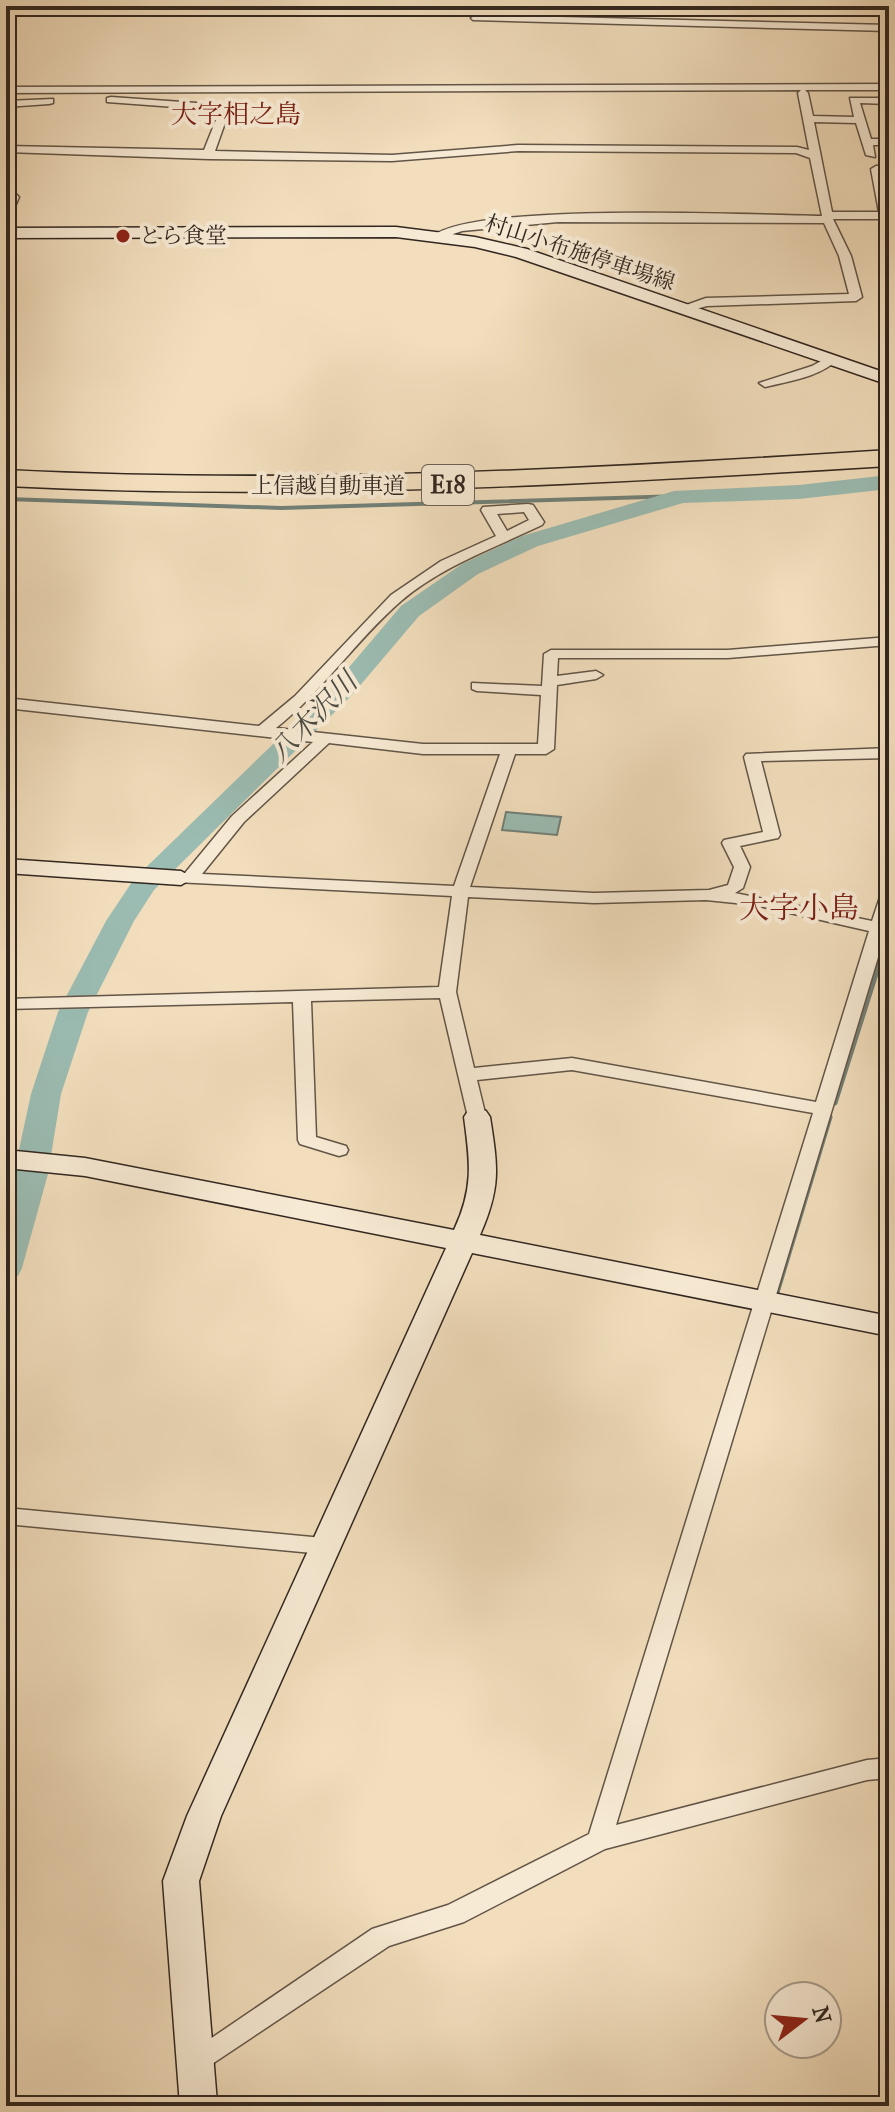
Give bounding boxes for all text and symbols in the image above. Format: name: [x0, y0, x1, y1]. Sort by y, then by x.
district label: 大字相之島: [171, 99, 301, 130]
street label: 村山小布施停車場線: [482, 210, 678, 296]
place label: とら食堂: [139, 223, 227, 249]
marker: とら食堂: [114, 227, 132, 245]
road number: E18: [422, 465, 474, 505]
street label: 上信越自動車道: [251, 473, 405, 499]
water label: 八木沢川: [262, 663, 366, 769]
district label: 大字小島: [739, 891, 859, 926]
north arrow: [763, 1980, 843, 2060]
text: N: [806, 2003, 836, 2027]

